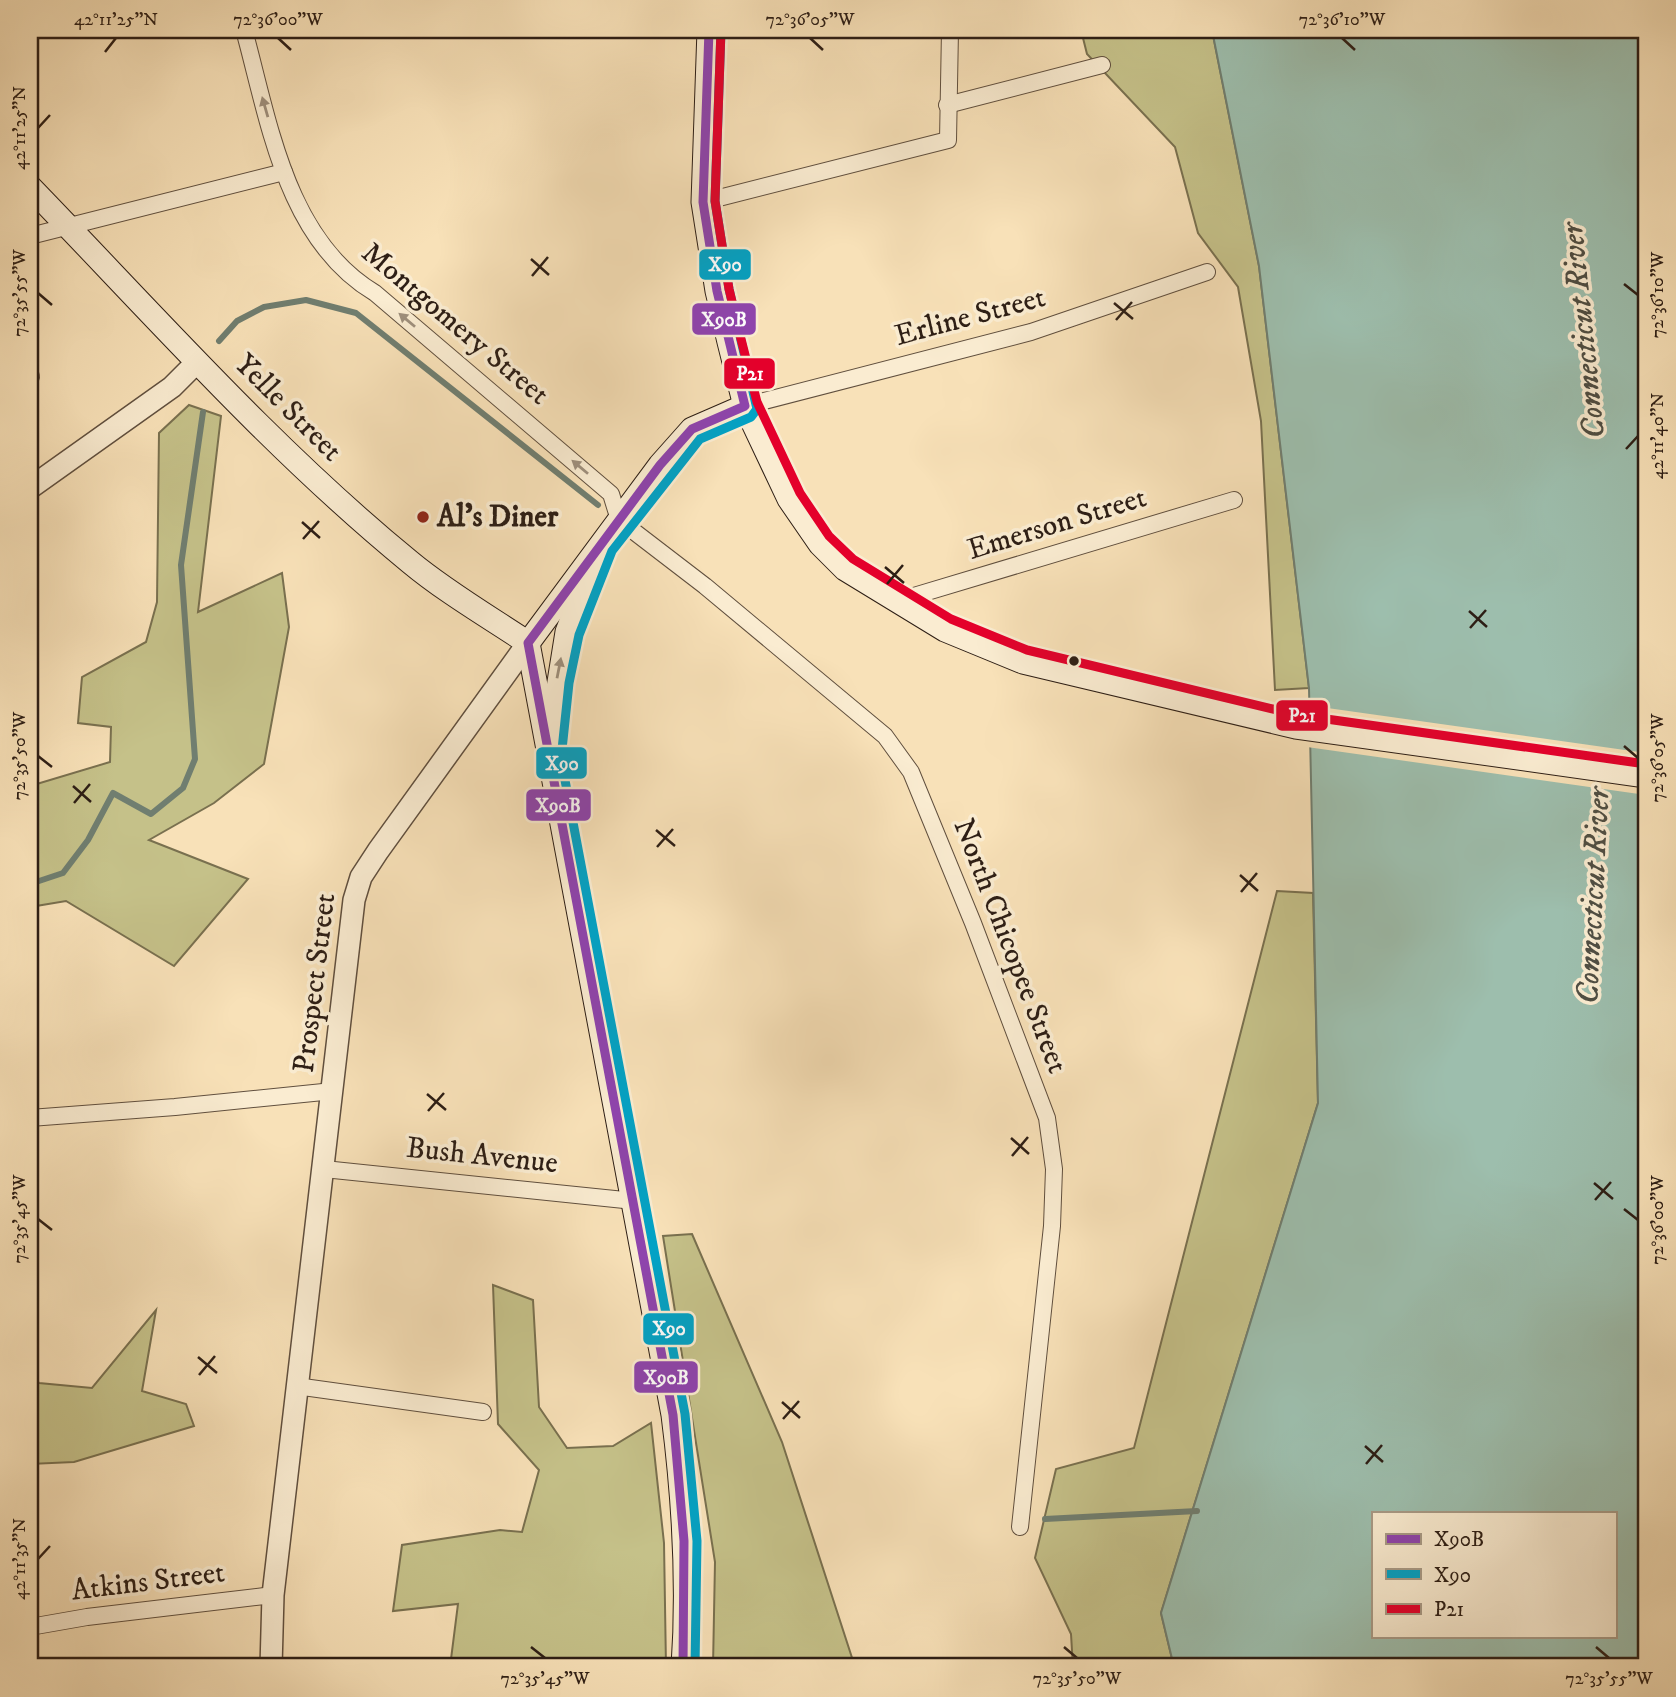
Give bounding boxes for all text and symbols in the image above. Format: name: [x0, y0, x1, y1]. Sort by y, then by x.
text: 42°11'25"N: [74, 9, 158, 31]
text: 72°36'00"W: [233, 9, 323, 31]
text: 72°36'05"W: [766, 9, 855, 31]
text: 72°36'10"W: [1299, 9, 1386, 31]
text: 42°11'25"N: [9, 86, 31, 170]
one-way arrow: [260, 96, 270, 117]
water label: Connecticut River: [1552, 218, 1615, 441]
street label: Montgomery Street: [354, 235, 556, 413]
line badge: X90: [698, 248, 752, 281]
text: 72°35'55"W: [9, 249, 31, 337]
text: 72°36'10"W: [1647, 251, 1669, 338]
text: X90: [708, 254, 742, 277]
street label: Erline Street: [891, 279, 1049, 355]
line badge: X90B: [691, 302, 757, 336]
text: X90B: [701, 309, 747, 332]
one-way arrow: [398, 313, 415, 328]
street label: Yelle Street: [226, 346, 350, 470]
line badge: P21: [723, 357, 776, 390]
text: P21: [736, 363, 764, 386]
text: 42°11'40"N: [1647, 393, 1669, 479]
one-way arrow: [571, 459, 589, 475]
street label: Emerson Street: [963, 479, 1151, 569]
place label: Al's Diner: [436, 499, 559, 536]
marker: Al's Diner: [415, 509, 431, 525]
unlabelled marker: [1067, 654, 1081, 668]
one-way arrow: [554, 657, 565, 679]
line badge: P21: [1275, 699, 1329, 732]
text: P21: [1288, 705, 1316, 728]
text: 72°35'50"W: [9, 711, 31, 800]
text: 72°36'05"W: [1647, 713, 1669, 802]
line badge: X90: [535, 746, 588, 780]
text: X90: [545, 753, 579, 776]
water label: Connecticut River: [1568, 784, 1620, 1005]
line badge: X90B: [525, 788, 592, 822]
text: X90B: [535, 795, 581, 818]
street label: North Chicopee Street: [944, 813, 1076, 1079]
street label: Prospect Street: [286, 891, 344, 1075]
street label: Bush Avenue: [404, 1130, 560, 1182]
text: 72°35'45"W: [9, 1174, 31, 1263]
text: 72°36'00"W: [1647, 1175, 1669, 1265]
line badge: X90: [642, 1312, 695, 1346]
text: X90: [652, 1318, 686, 1341]
line badge: X90B: [633, 1360, 699, 1394]
text: X90B: [643, 1367, 689, 1390]
legend: [1372, 1512, 1616, 1638]
text: 42°11'35"N: [9, 1518, 31, 1600]
text: X90B: [1434, 1527, 1484, 1553]
street label: Atkins Street: [69, 1554, 227, 1610]
text: X90: [1434, 1563, 1471, 1589]
text: P21: [1434, 1597, 1464, 1623]
text: 72°35'45"W: [501, 1668, 590, 1690]
text: 72°35'50"W: [1033, 1668, 1122, 1690]
text: 72°35'55"W: [1565, 1668, 1653, 1690]

